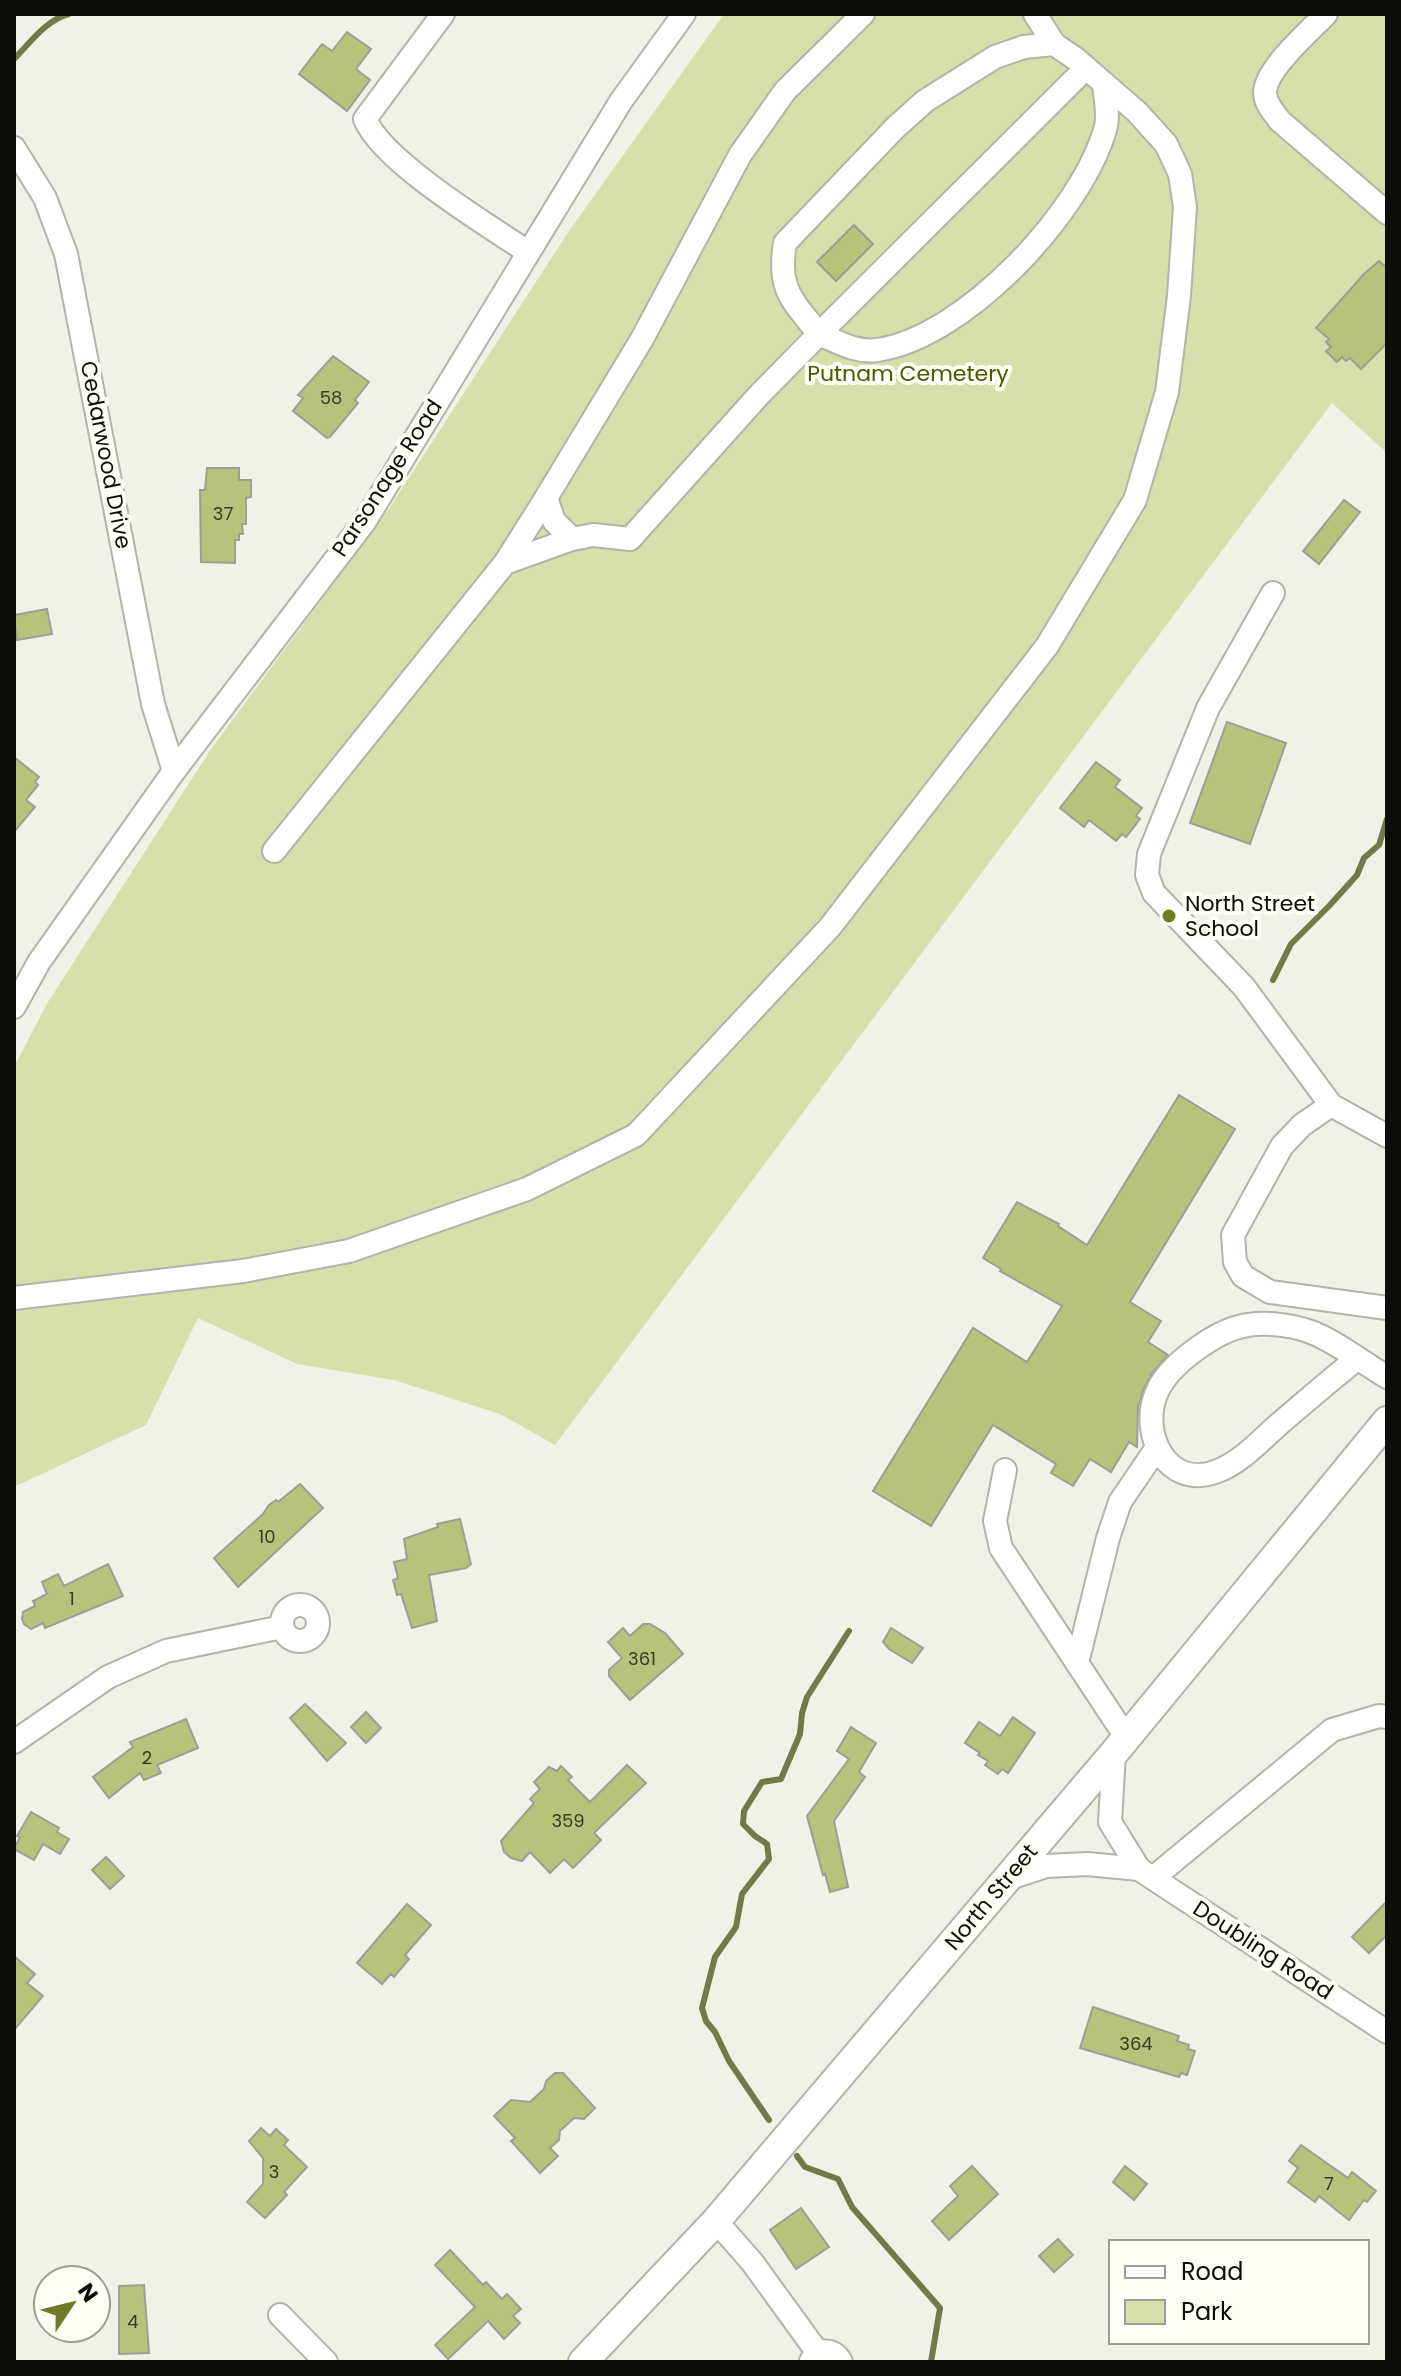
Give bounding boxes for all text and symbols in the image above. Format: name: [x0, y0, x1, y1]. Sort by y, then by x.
street label: Cedarwood Drive: [73, 358, 139, 552]
park label: Putnam Cemetery: [807, 358, 1009, 389]
house number: 58: [320, 385, 342, 410]
street label: Parsonage Road: [324, 393, 450, 563]
house number: 37: [213, 501, 233, 526]
place label: North Street School: [1185, 888, 1315, 944]
marker: North Street School: [1160, 907, 1178, 925]
house number: 10: [258, 1524, 276, 1549]
house number: 1: [69, 1586, 75, 1611]
house number: 361: [628, 1646, 656, 1671]
house number: 2: [142, 1745, 152, 1770]
house number: 359: [551, 1808, 585, 1833]
street label: North Street: [937, 1837, 1045, 1957]
street label: Doubling Road: [1187, 1893, 1339, 2007]
house number: 364: [1119, 2031, 1153, 2056]
house number: 3: [269, 2159, 279, 2184]
house number: 7: [1324, 2171, 1334, 2196]
legend: [1109, 2240, 1369, 2344]
text: Road: [1181, 2255, 1243, 2288]
north arrow: [32, 2264, 112, 2344]
text: N: [71, 2277, 105, 2308]
text: Park: [1181, 2295, 1233, 2328]
house number: 4: [127, 2309, 139, 2334]

